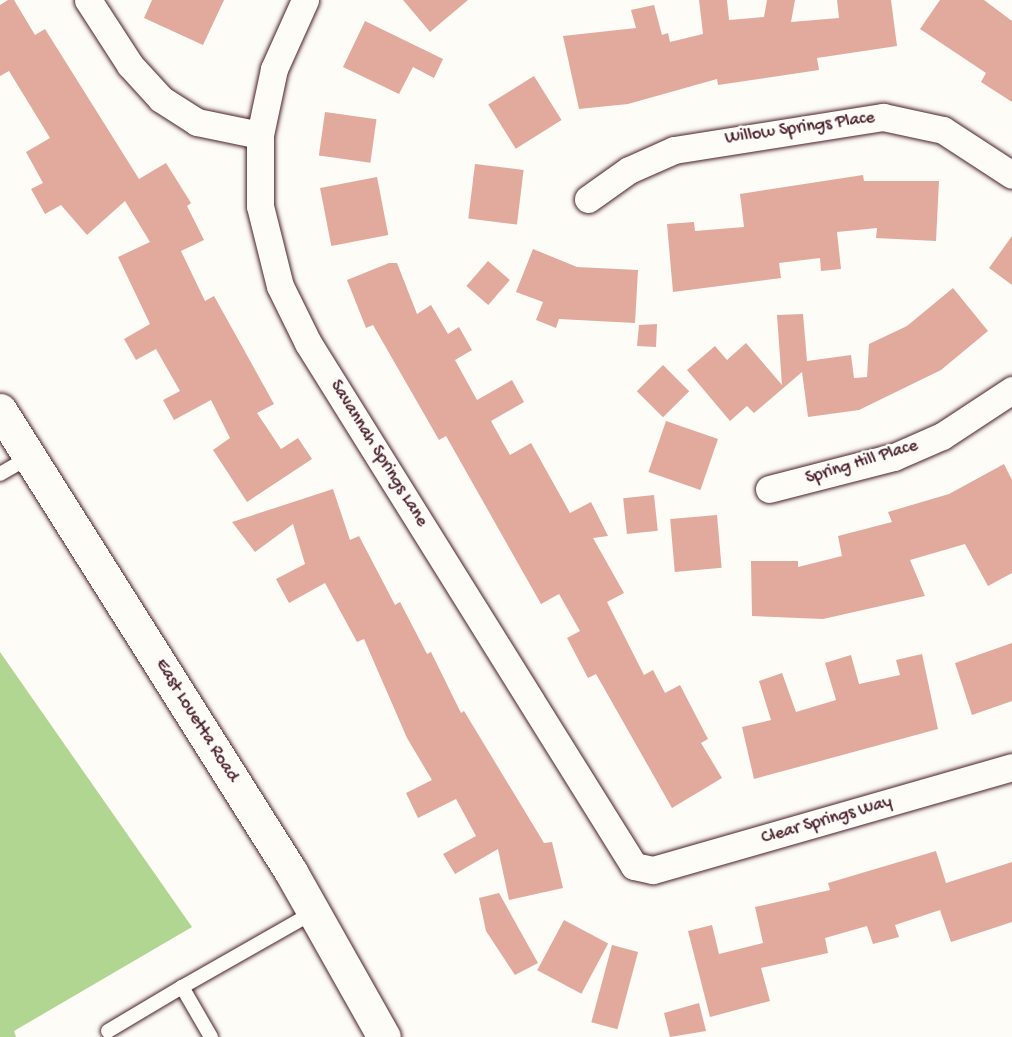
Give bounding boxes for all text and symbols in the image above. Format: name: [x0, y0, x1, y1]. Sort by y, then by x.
street label: Willow Springs Place: [724, 108, 876, 150]
street label: Savannah Springs Lane: [324, 377, 432, 531]
street label: Spring Hill Place: [803, 436, 921, 490]
street label: East Louetta Road: [149, 655, 243, 787]
street label: Clear Springs Way: [759, 792, 895, 850]

